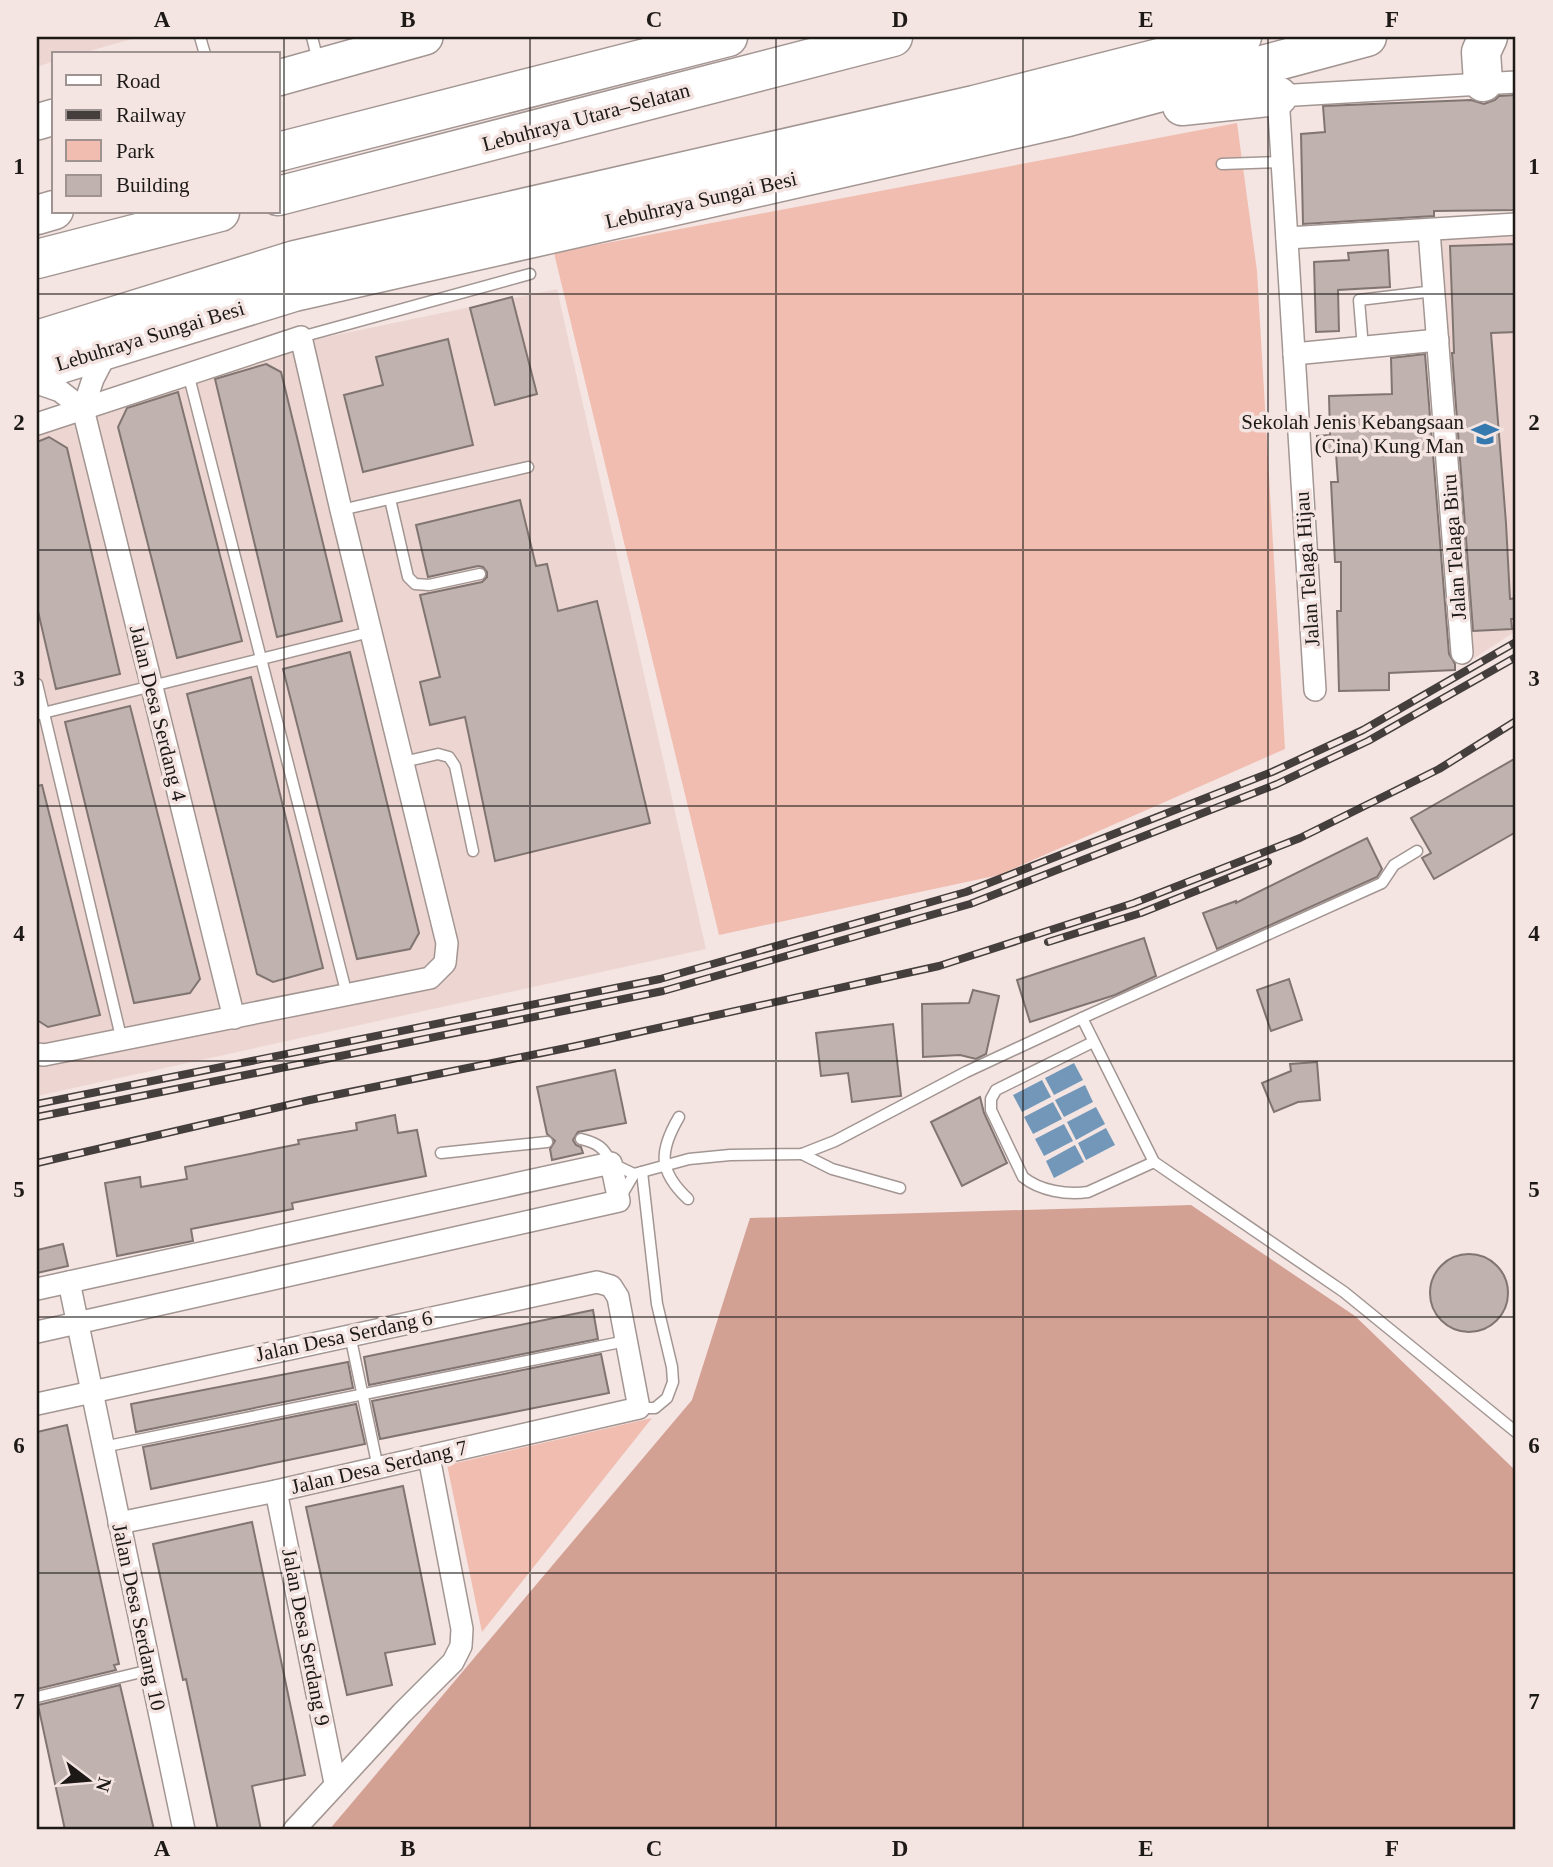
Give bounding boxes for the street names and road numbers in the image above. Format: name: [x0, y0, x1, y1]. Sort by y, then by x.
street label: Lebuhraya Utara–Selatan: [480, 78, 693, 156]
street label: Lebuhraya Sungai Besi: [603, 166, 799, 234]
street label: Lebuhraya Sungai Besi: [53, 296, 247, 376]
street label: Jalan Telaga Biru: [1437, 473, 1471, 621]
street label: Jalan Telaga Hijau: [1290, 490, 1324, 647]
street label: Jalan Desa Serdang 4: [125, 623, 192, 804]
street label: Jalan Desa Serdang 6: [253, 1306, 435, 1366]
street label: Jalan Desa Serdang 7: [289, 1435, 469, 1499]
street label: Jalan Desa Serdang 10: [107, 1521, 171, 1713]
street label: Jalan Desa Serdang 9: [277, 1546, 335, 1728]

